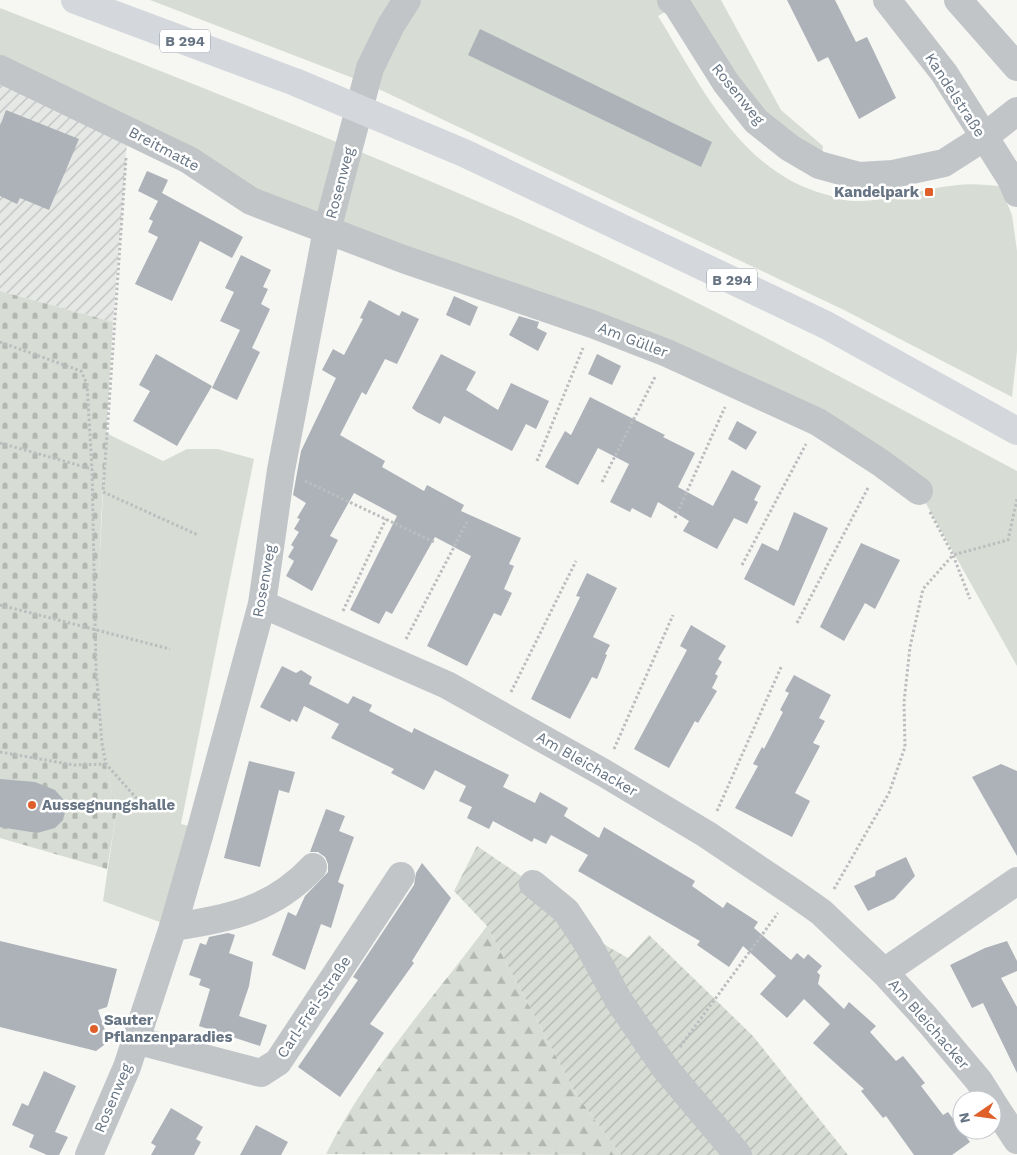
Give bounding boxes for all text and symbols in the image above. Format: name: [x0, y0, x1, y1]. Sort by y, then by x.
road number: B 294: [160, 29, 210, 52]
street label: Kandelstraße: [921, 50, 989, 140]
street label: Rosenweg: [708, 60, 768, 128]
street label: Breitmatte: [126, 123, 202, 175]
street label: Rosenweg: [322, 145, 358, 221]
place label: Kandelpark: [834, 183, 920, 201]
marker: Kandelpark: [923, 186, 935, 198]
road number: B 294: [707, 268, 757, 292]
street label: Am Güller: [596, 318, 670, 362]
street label: Rosenweg: [249, 543, 279, 619]
street label: Am Bleichacker: [533, 728, 641, 800]
place label: Aussegnungshalle: [42, 796, 175, 814]
marker: Aussegnungshalle: [26, 799, 38, 811]
street label: Carl-Frei-Straße: [273, 953, 355, 1061]
street label: Am Bleichacker: [885, 975, 973, 1073]
place label: Sauter Pflanzenparadies: [104, 1011, 232, 1046]
marker: Sauter Pflanzenparadies: [88, 1023, 100, 1035]
street label: Rosenweg: [90, 1061, 136, 1135]
north arrow: [952, 1090, 1002, 1140]
text: N: [955, 1111, 973, 1125]

